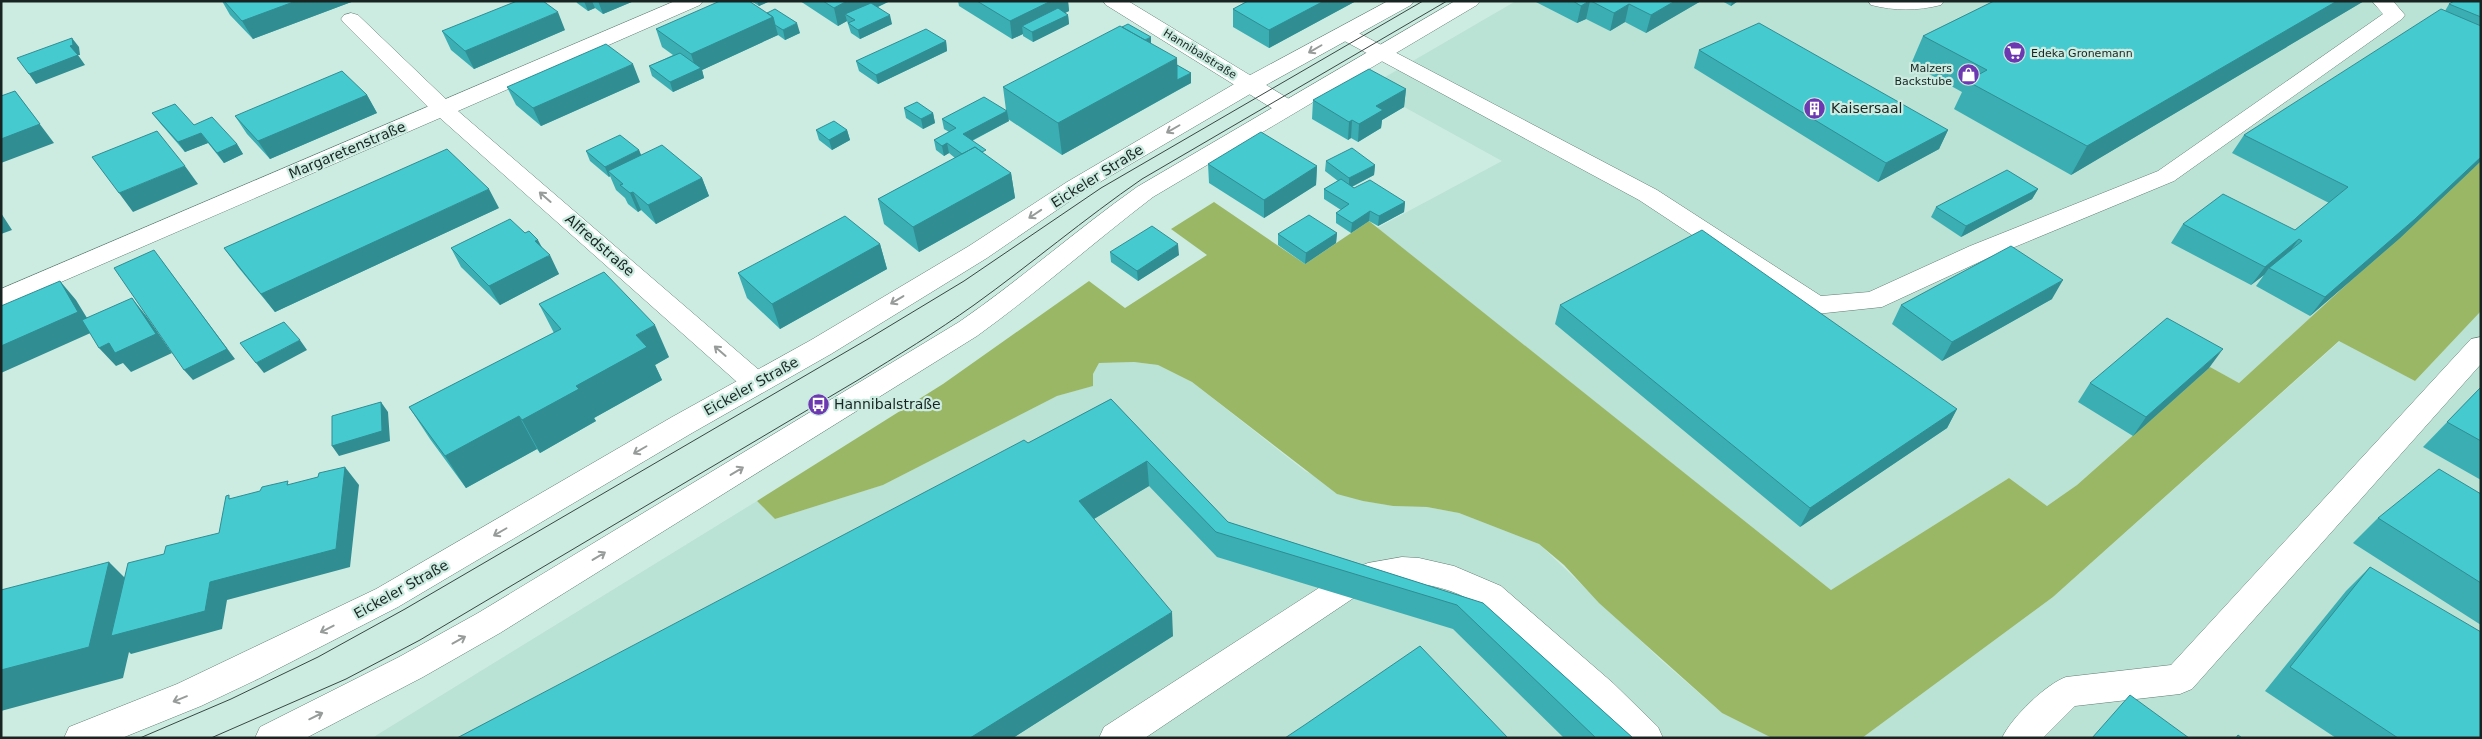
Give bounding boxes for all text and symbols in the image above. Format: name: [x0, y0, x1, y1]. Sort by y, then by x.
street label: Hannibalstraße: [1161, 26, 1239, 82]
supermarket icon: Edeka Gronemann: [2003, 41, 2027, 65]
one-way arrow: [1308, 45, 1322, 55]
place label: Edeka Gronemann: [2031, 47, 2133, 60]
place label: Malzers Backstube: [1895, 62, 1952, 88]
shop icon: Malzers Backstube: [1956, 62, 1980, 86]
building icon: Kaisersaal: [1803, 96, 1827, 120]
place label: Kaisersaal: [1831, 100, 1902, 116]
street label: Margaretenstraße: [286, 118, 408, 182]
one-way arrow: [1167, 125, 1181, 135]
street label: Eickeler Straße: [1048, 141, 1146, 211]
one-way arrow: [539, 192, 552, 203]
one-way arrow: [1028, 209, 1042, 220]
street label: Alfredstraße: [562, 211, 638, 279]
one-way arrow: [891, 296, 905, 306]
one-way arrow: [714, 345, 727, 356]
street label: Eickeler Straße: [701, 353, 801, 419]
bus stop icon: Hannibalstraße: [806, 392, 830, 416]
place label: Hannibalstraße: [834, 396, 941, 412]
one-way arrow: [634, 445, 648, 455]
one-way arrow: [730, 466, 744, 476]
one-way arrow: [492, 527, 507, 537]
one-way arrow: [591, 551, 605, 561]
street label: Eickeler Straße: [351, 556, 451, 622]
one-way arrow: [320, 625, 335, 634]
one-way arrow: [452, 634, 466, 644]
one-way arrow: [173, 695, 188, 704]
one-way arrow: [308, 711, 323, 720]

